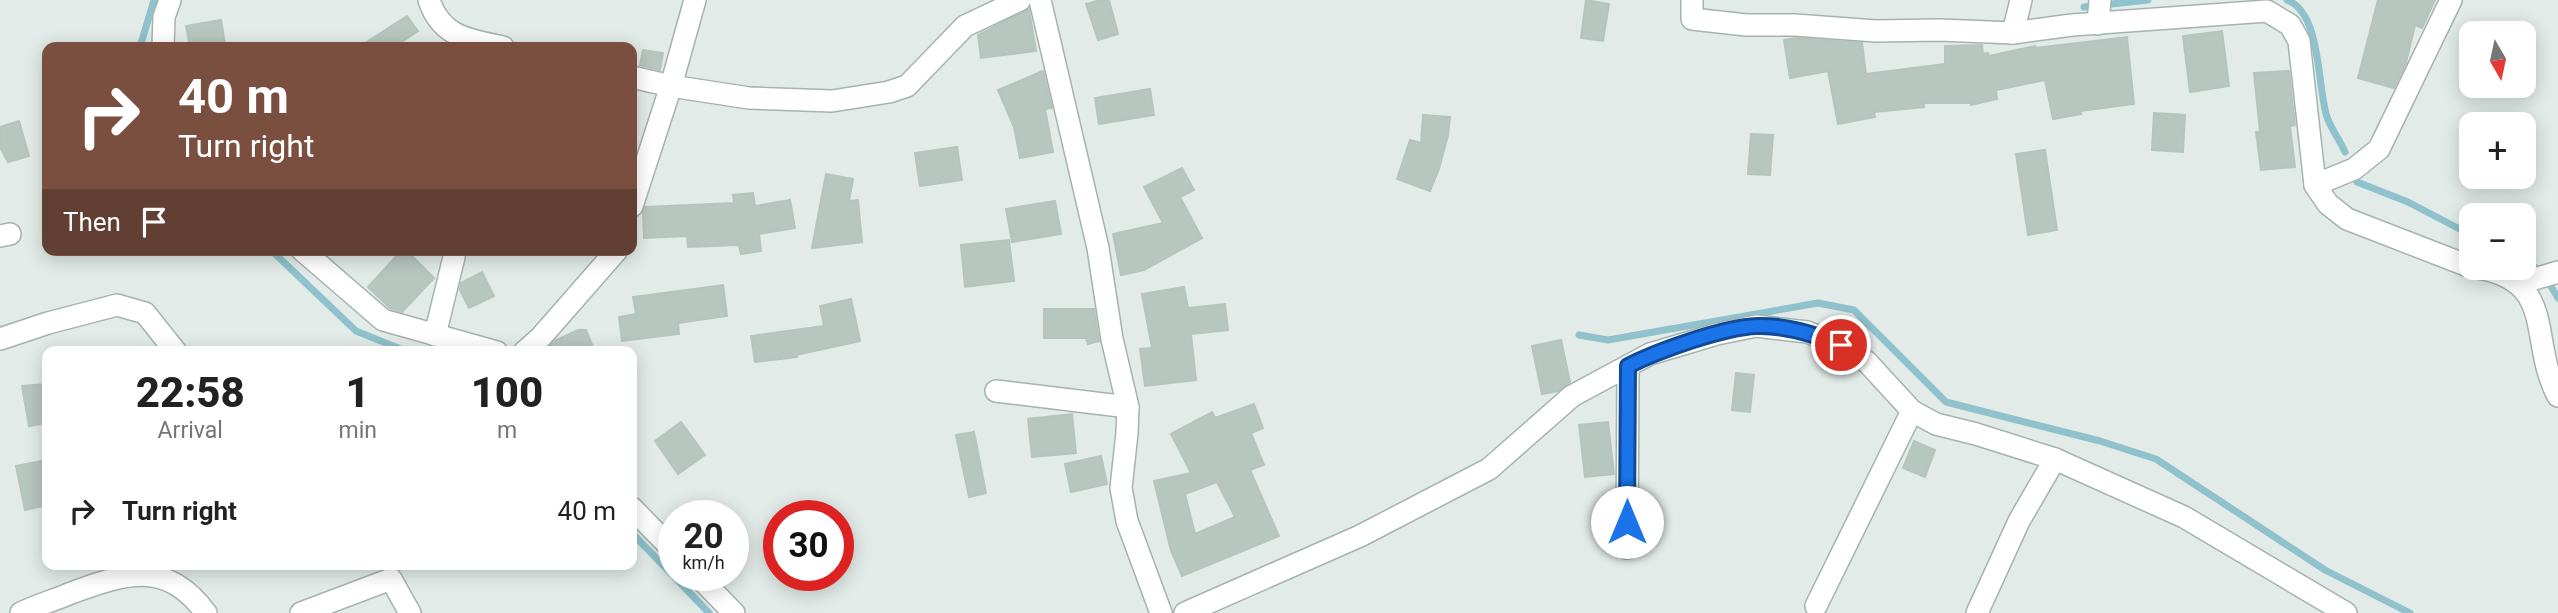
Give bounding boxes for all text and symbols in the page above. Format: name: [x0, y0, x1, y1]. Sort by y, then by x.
north arrow: [2459, 21, 2536, 98]
map controls: [2459, 21, 2536, 280]
text: 40 m: [178, 68, 289, 125]
icon: right: [63, 70, 154, 161]
button: +: [2459, 112, 2536, 189]
text: Turn right: [178, 127, 314, 165]
icon: arrive: [135, 203, 173, 241]
button: −: [2459, 203, 2536, 280]
text: Then: [63, 207, 121, 237]
pin: [1811, 315, 1871, 375]
icon: arrive: [1822, 326, 1860, 364]
text: 22:58: [136, 368, 245, 417]
text: 1: [346, 368, 370, 417]
text: 100: [471, 368, 543, 417]
text: Arrival: [158, 417, 223, 444]
text: min: [338, 417, 377, 444]
text: m: [497, 417, 517, 444]
position arrow: [1590, 485, 1664, 559]
icon: right: [63, 492, 101, 530]
text: Turn right: [122, 496, 237, 526]
text: 40 m: [558, 496, 616, 526]
speed limit sign: 30: [763, 500, 854, 591]
text: 20: [683, 516, 724, 557]
text: km/h: [682, 552, 725, 573]

